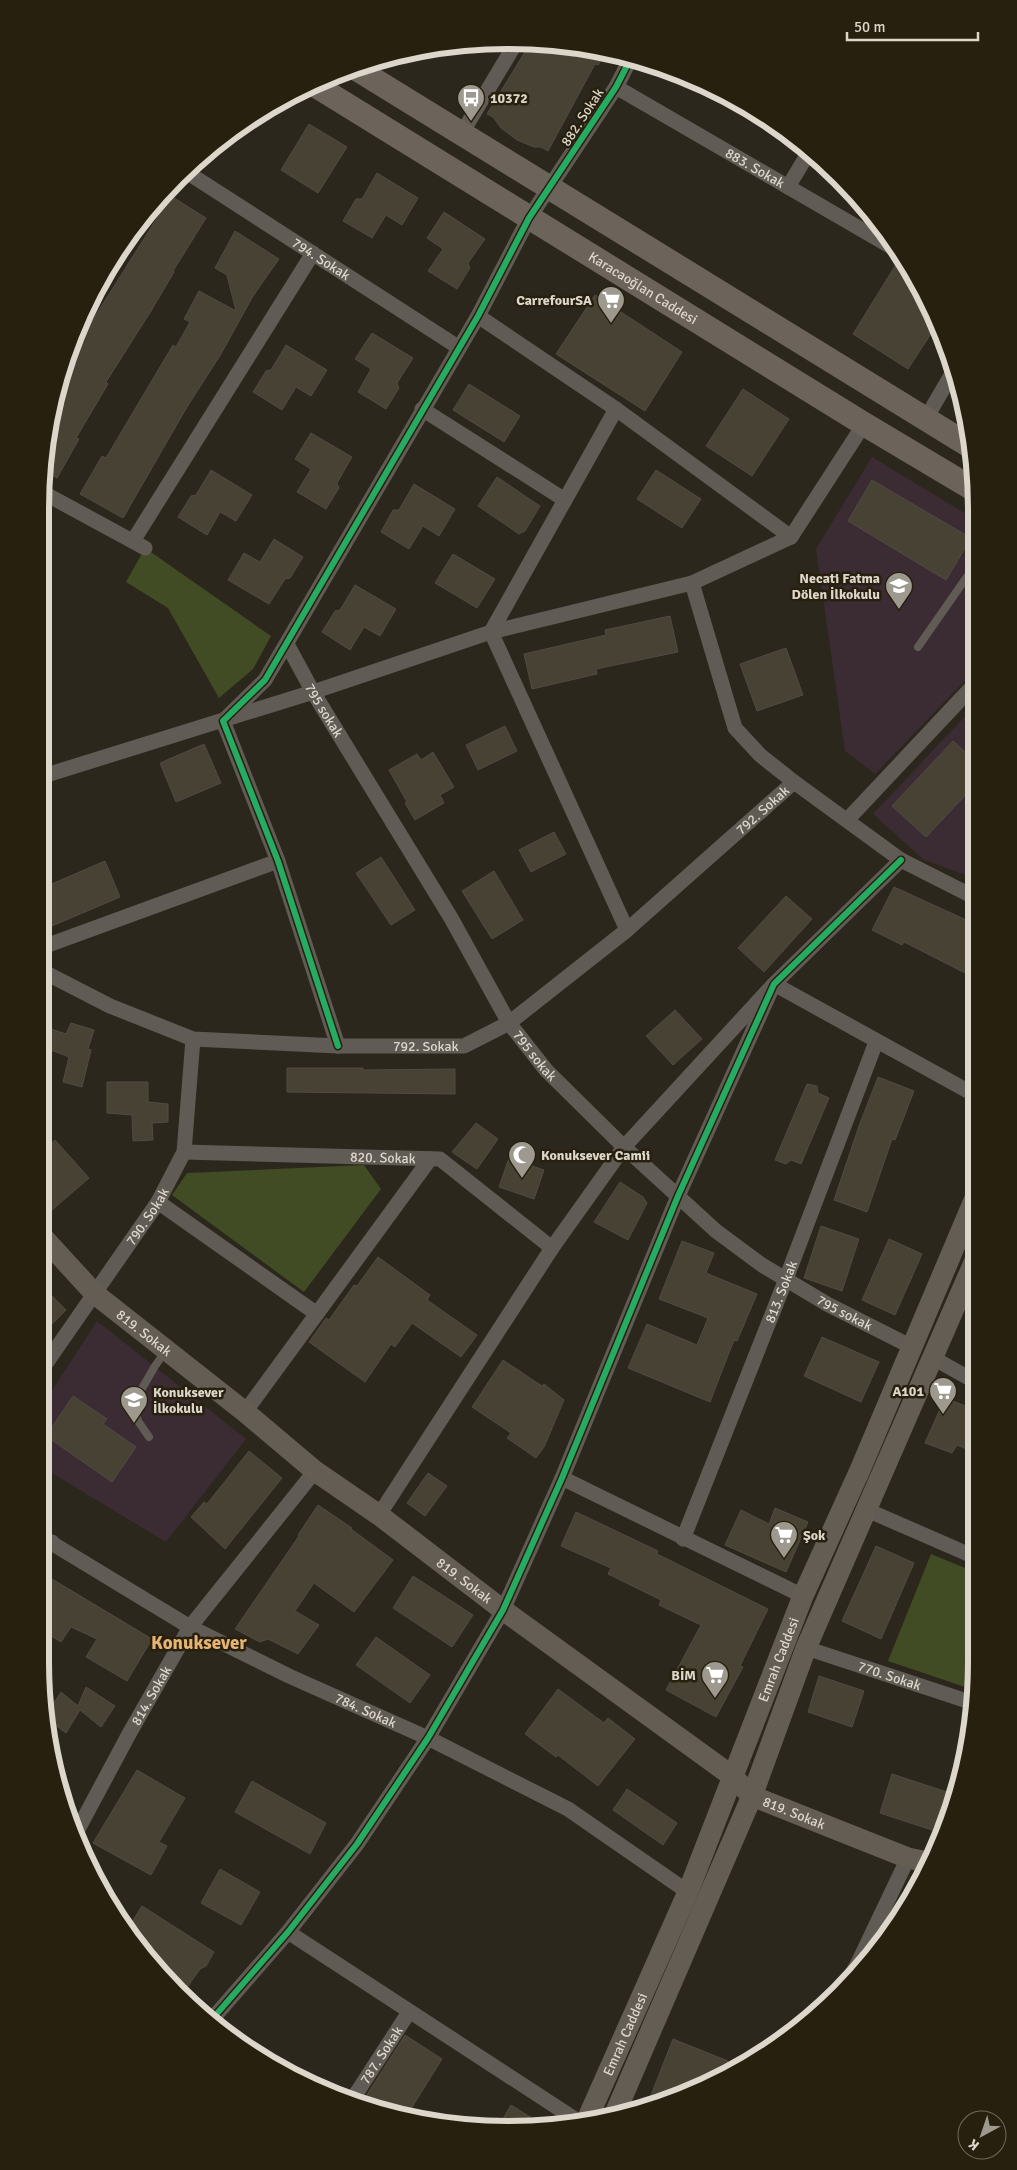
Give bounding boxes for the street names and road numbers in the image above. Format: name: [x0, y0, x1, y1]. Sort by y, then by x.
street label: 882. Sokak: [557, 85, 607, 149]
street label: 883. Sokak: [722, 144, 788, 192]
street label: 794. Sokak: [289, 234, 353, 284]
street label: Karacaoğlan Caddesi: [585, 248, 701, 328]
street label: 795 sokak: [301, 680, 347, 741]
street label: 792. Sokak: [733, 782, 793, 838]
street label: 795 sokak: [509, 1027, 560, 1085]
street label: 792. Sokak: [393, 1038, 459, 1055]
street label: 820. Sokak: [350, 1149, 416, 1167]
street label: 790. Sokak: [122, 1185, 173, 1249]
street label: 813. Sokak: [761, 1258, 801, 1326]
street label: 795 sokak: [813, 1292, 875, 1335]
street label: 819. Sokak: [113, 1306, 175, 1360]
street label: 819. Sokak: [433, 1554, 495, 1608]
street label: Emrah Caddesi: [755, 1615, 803, 1704]
street label: 770. Sokak: [856, 1658, 923, 1694]
street label: 814. Sokak: [128, 1663, 175, 1728]
street label: 784. Sokak: [332, 1690, 399, 1732]
street label: 819. Sokak: [760, 1793, 827, 1833]
street label: Emrah Caddesi: [600, 1990, 651, 2079]
street label: 787. Sokak: [357, 2023, 407, 2087]

